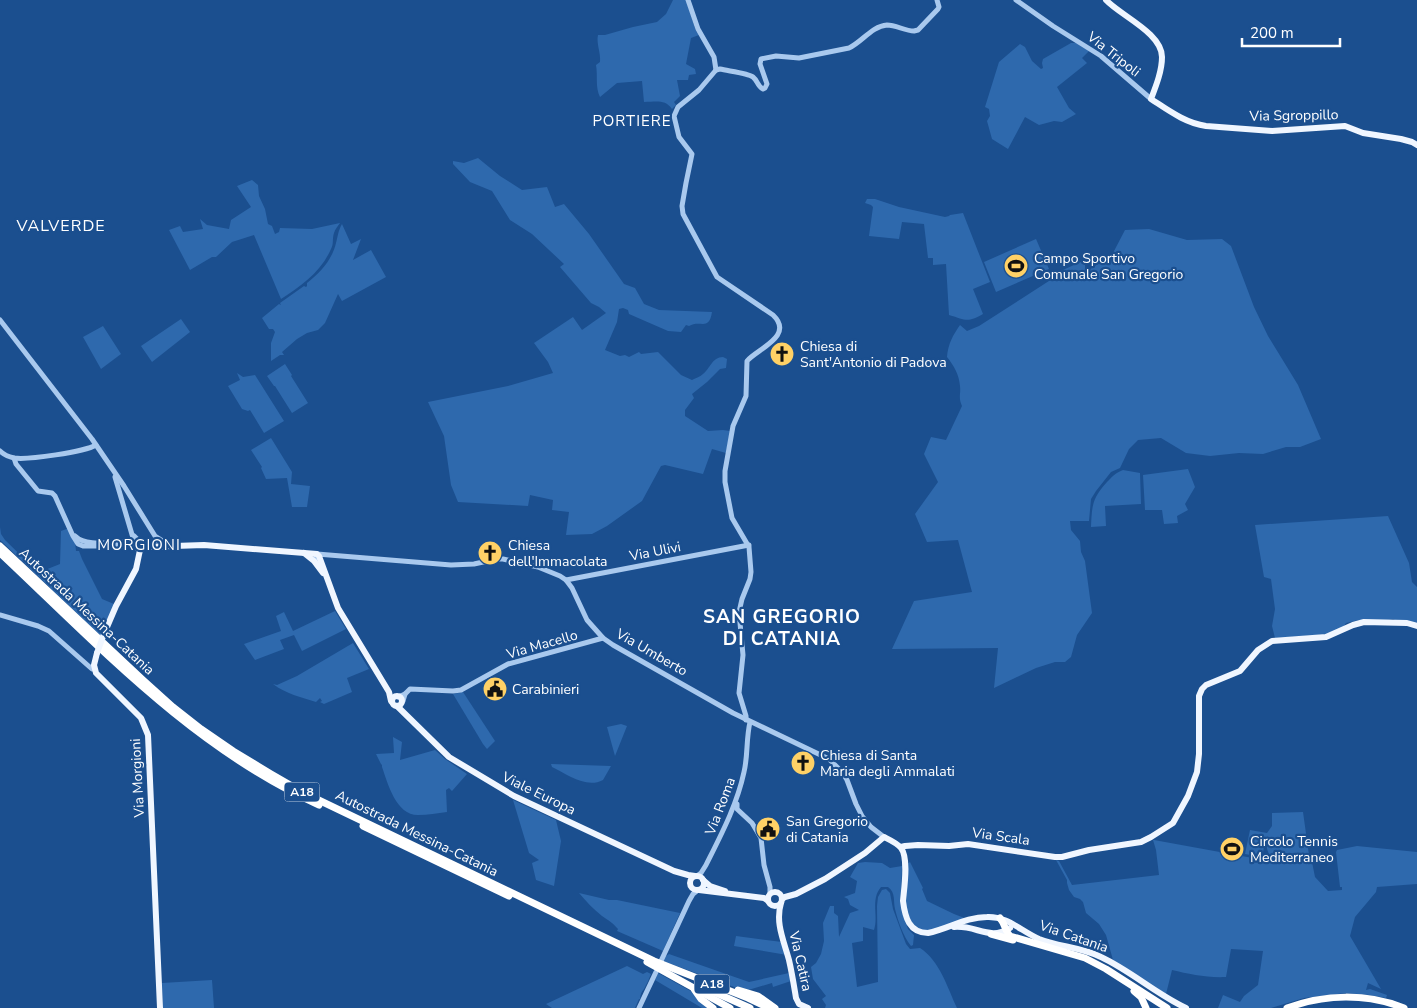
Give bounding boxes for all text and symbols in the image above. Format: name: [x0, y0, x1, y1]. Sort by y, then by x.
scale bar: [1242, 15, 1340, 47]
text: 200 m: [1250, 23, 1294, 43]
street label: Via Tripoli: [1082, 27, 1144, 81]
street label: Via Sgroppillo: [1248, 105, 1339, 126]
district label: PORTIERE: [592, 111, 672, 131]
district label: VALVERDE: [15, 215, 106, 237]
place label: Campo Sportivo Comunale San Gregorio: [1034, 249, 1183, 284]
sports icon: Campo Sportivo Comunale San Gregorio: [1003, 253, 1029, 279]
place label: Chiesa di Sant'Antonio di Padova: [800, 337, 947, 372]
church icon: Chiesa di Sant'Antonio di Padova: [769, 341, 795, 367]
district label: MORGIONI: [97, 535, 181, 555]
place label: Chiesa dell'Immacolata: [508, 536, 607, 571]
street label: Via Ulivi: [627, 537, 682, 566]
church icon: Chiesa dell'Immacolata: [477, 540, 503, 566]
street label: Autostrada Messina-Catania: [15, 543, 159, 679]
district label: SAN GREGORIO DI CATANIA: [703, 604, 861, 652]
street label: Via Umberto: [612, 624, 691, 681]
street label: Via Macello: [503, 625, 580, 664]
public building icon: Carabinieri: [482, 676, 508, 702]
place label: Carabinieri: [512, 680, 579, 699]
street label: Via Morgioni: [126, 738, 149, 819]
place label: Chiesa di Santa Maria degli Ammalati: [820, 746, 955, 781]
church icon: Chiesa di Santa Maria degli Ammalati: [790, 750, 816, 776]
street label: Viale Europa: [498, 767, 579, 819]
street label: Via Roma: [700, 775, 740, 839]
road number: A18: [284, 782, 320, 802]
street label: Autostrada Messina-Catania: [332, 786, 501, 881]
place label: San Gregorio di Catania: [786, 812, 868, 847]
public building icon: San Gregorio di Catania: [755, 816, 781, 842]
street label: Via Scala: [970, 823, 1031, 850]
place label: Circolo Tennis Mediterraneo: [1250, 832, 1338, 867]
sports icon: Circolo Tennis Mediterraneo: [1219, 836, 1245, 862]
street label: Via Catania: [1036, 916, 1111, 957]
street label: Via Catira: [784, 928, 817, 993]
road number: A18: [694, 974, 730, 994]

